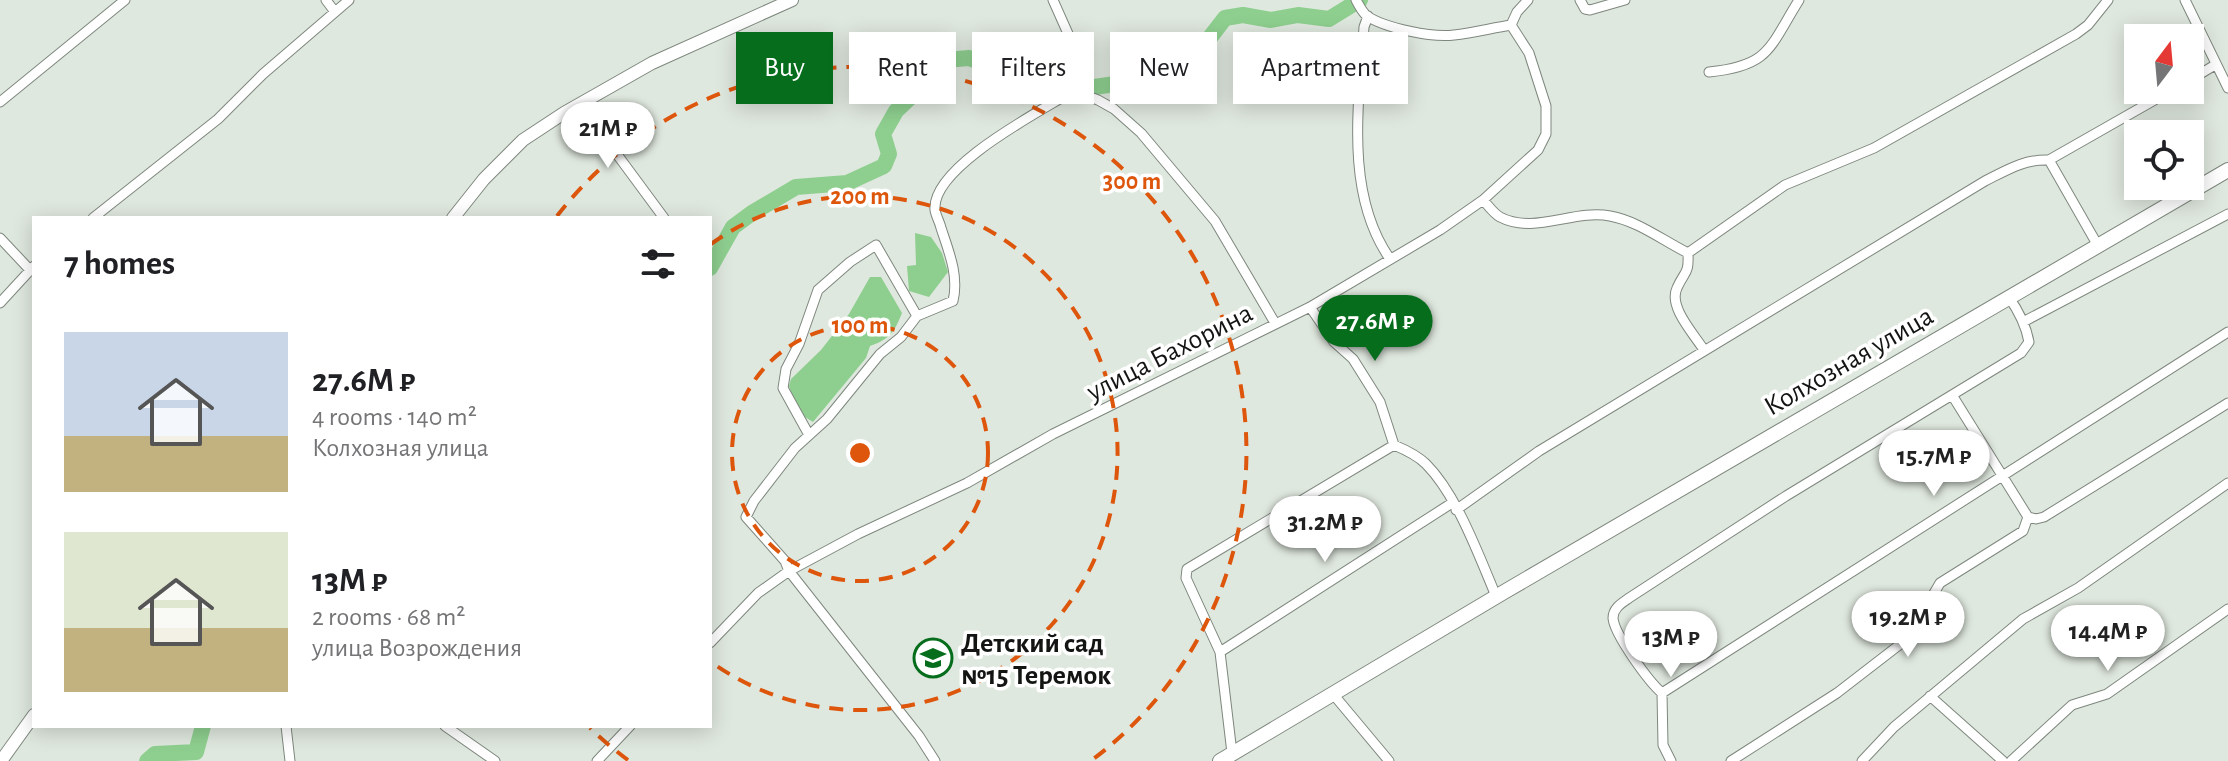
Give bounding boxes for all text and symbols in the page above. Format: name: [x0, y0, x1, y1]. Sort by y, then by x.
north arrow: [2124, 24, 2204, 104]
map controls: [2124, 24, 2204, 200]
chip: Buy: [736, 32, 833, 104]
chip: Rent: [849, 32, 956, 104]
chip: Filters: [972, 32, 1094, 104]
chip: New: [1110, 32, 1217, 104]
chip: Apartment: [1233, 32, 1408, 104]
pin: 21M ₽: [552, 102, 664, 170]
text: 21M ₽: [579, 115, 637, 141]
button: locate: [2124, 120, 2204, 200]
text: 300 m: [1103, 170, 1161, 194]
text: 200 m: [830, 185, 890, 209]
icon: filters: [636, 242, 680, 286]
text: 7 homes: [64, 247, 175, 281]
pin: 27.6M ₽: [1301, 295, 1449, 363]
street label: улица Бахорина: [1082, 299, 1257, 407]
street label: Колхозная улица: [1760, 302, 1939, 421]
text: 27.6M ₽: [1336, 308, 1414, 334]
text: 100 m: [832, 314, 888, 338]
icon: home: [128, 364, 224, 460]
text: 27.6M ₽: [312, 364, 415, 398]
text: 4 rooms · 140 m²: [312, 404, 477, 430]
pin: 15.7M ₽: [1860, 430, 2008, 498]
text: Колхозная улица: [312, 435, 489, 461]
centre of rings: [846, 439, 874, 467]
text: 15.7M ₽: [1897, 443, 1971, 469]
pin: 31.2M ₽: [1251, 496, 1399, 564]
text: 31.2M ₽: [1287, 509, 1363, 535]
icon: home: [128, 564, 224, 660]
text: 13M ₽: [312, 564, 387, 598]
pin: 19.2M ₽: [1834, 591, 1982, 659]
text: 2 rooms · 68 m²: [312, 604, 465, 630]
text: 19.2M ₽: [1870, 604, 1946, 630]
pin: 14.4M ₽: [2034, 605, 2182, 673]
pin: 13M ₽: [1615, 611, 1727, 679]
text: 14.4M ₽: [2069, 618, 2147, 644]
text: 13M ₽: [1642, 624, 1700, 650]
place label: Детский сад №15 Теремок: [961, 630, 1111, 690]
text: улица Возрождения: [312, 635, 522, 661]
school or university icon: Детский сад №15 Теремок: [912, 637, 954, 679]

